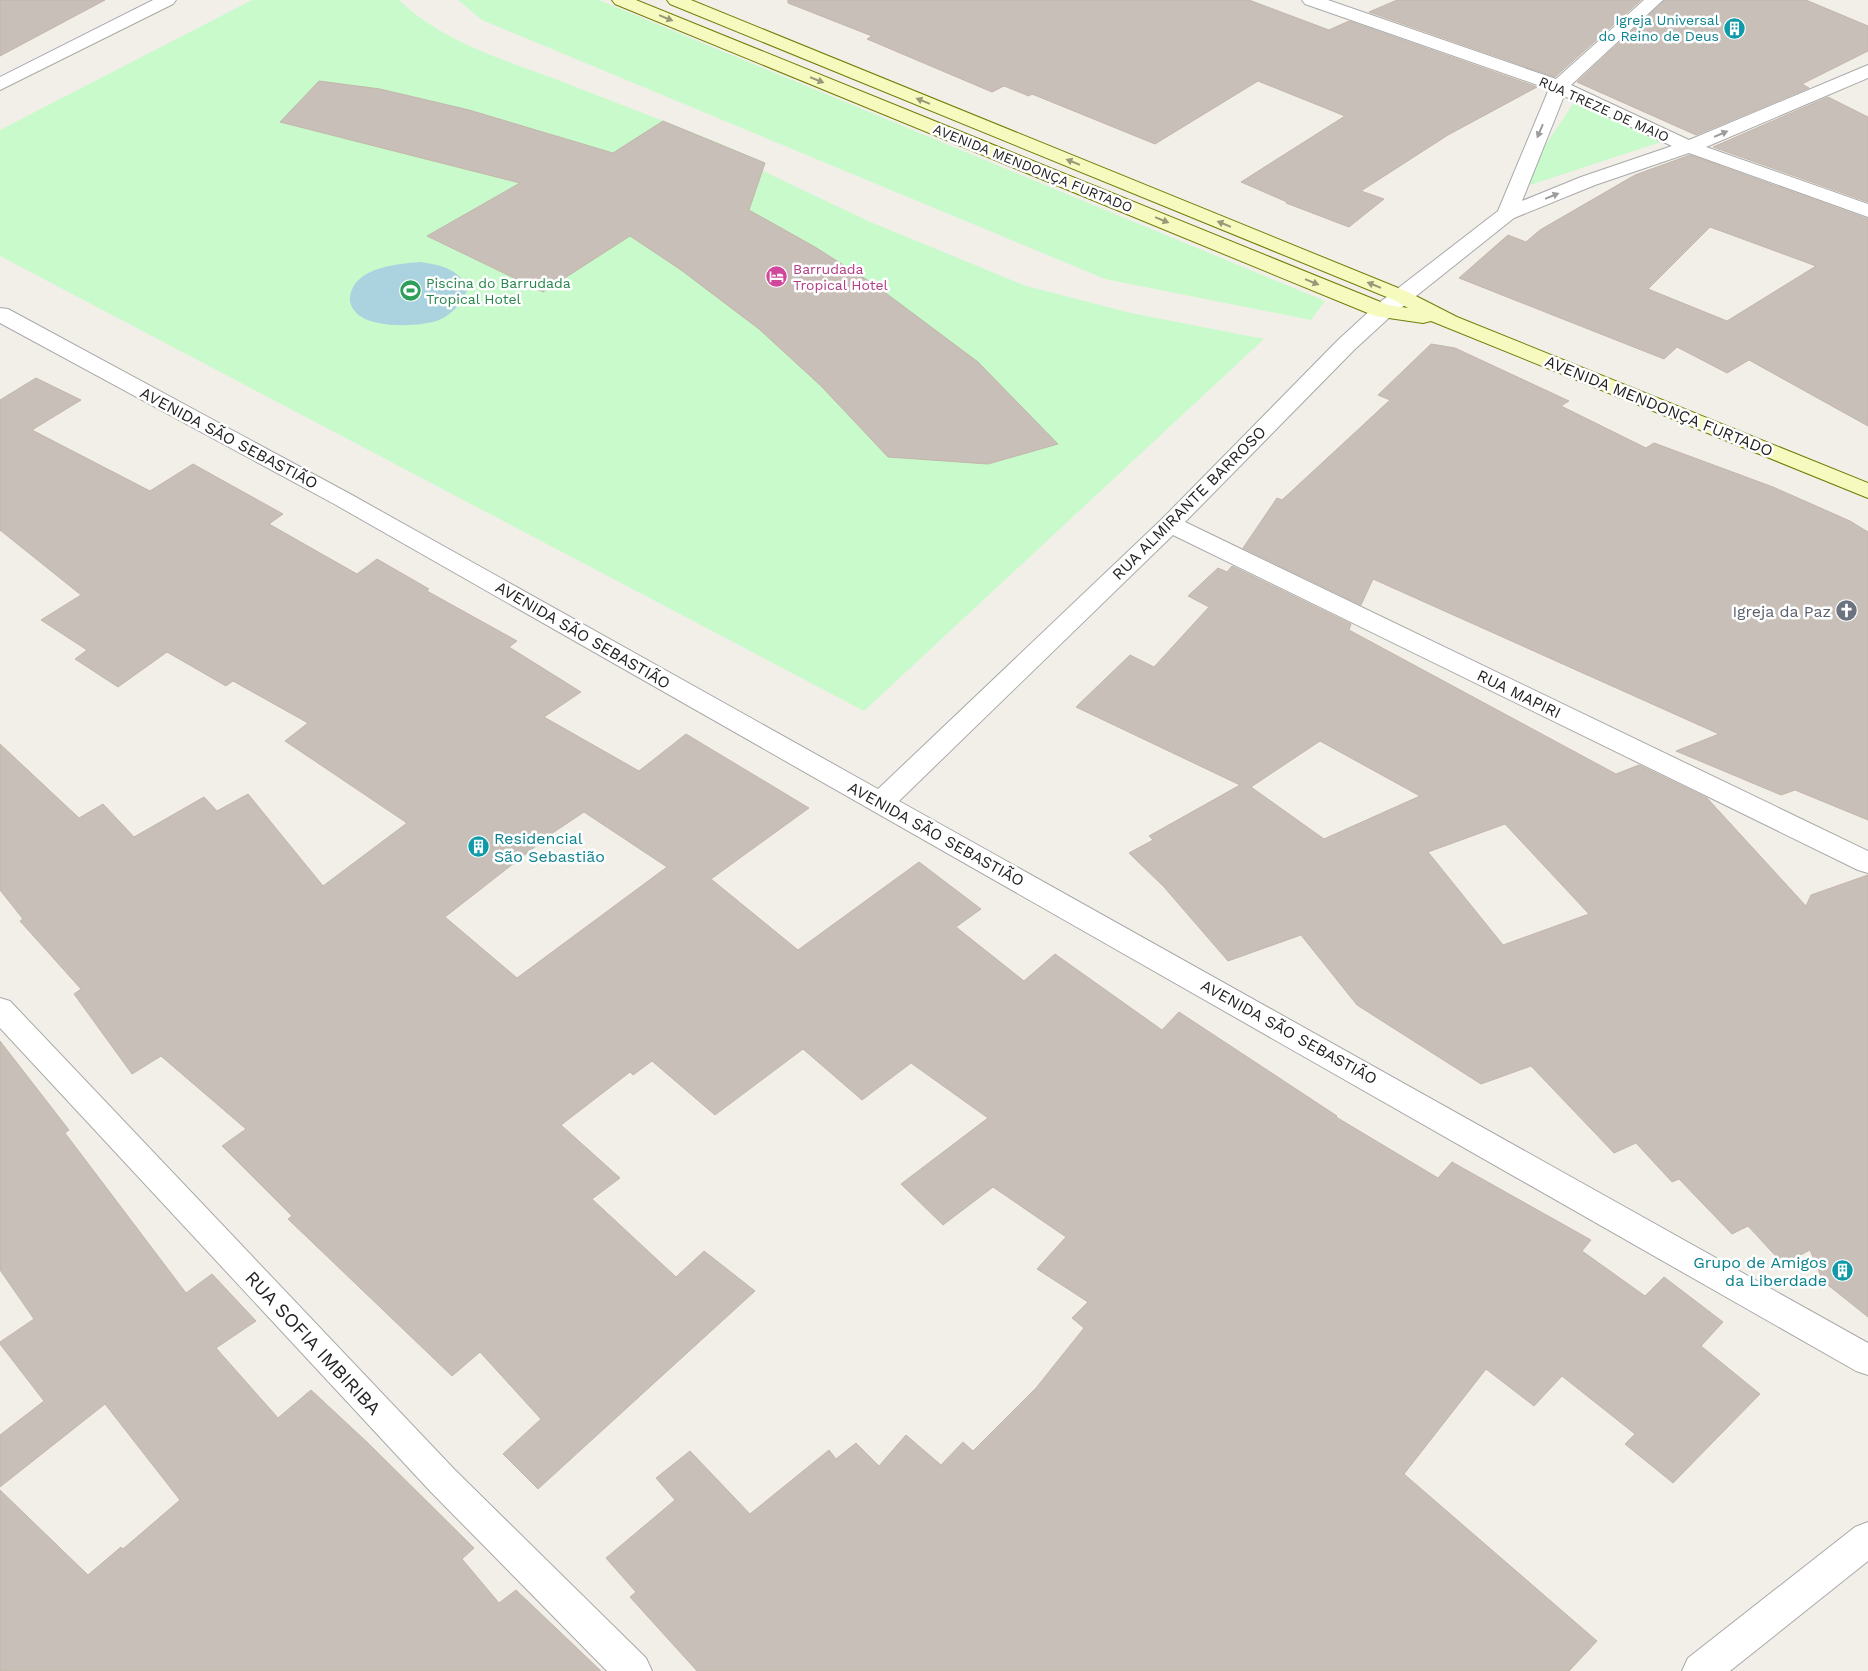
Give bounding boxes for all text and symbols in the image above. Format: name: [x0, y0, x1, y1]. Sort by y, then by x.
place label: Igreja Universal do Reino de Deus: [1599, 12, 1720, 44]
one-way arrow: [659, 15, 673, 23]
building icon: Igreja Universal do Reino de Deus: [1723, 16, 1747, 40]
street label: RUA TREZE DE MAIO: [1536, 73, 1672, 145]
one-way arrow: [810, 76, 824, 84]
one-way arrow: [916, 96, 930, 104]
street label: AVENIDA MENDONÇA FURTADO: [931, 121, 1135, 215]
one-way arrow: [1536, 124, 1544, 138]
one-way arrow: [1714, 129, 1728, 137]
one-way arrow: [1066, 158, 1080, 166]
one-way arrow: [1545, 191, 1559, 199]
one-way arrow: [1155, 217, 1169, 225]
one-way arrow: [1217, 219, 1231, 227]
place label: Barrudada Tropical Hotel: [793, 261, 889, 293]
hotel icon: Barrudada Tropical Hotel: [765, 265, 789, 289]
place label: Piscina do Barrudada Tropical Hotel: [426, 275, 571, 307]
one-way arrow: [1305, 278, 1320, 286]
sports icon: Piscina do Barrudada Tropical Hotel: [398, 279, 422, 303]
one-way arrow: [1367, 281, 1381, 289]
street label: AVENIDA MENDONÇA FURTADO: [1542, 351, 1776, 461]
street label: AVENIDA SÃO SEBASTIÃO: [137, 383, 321, 493]
street label: RUA ALMIRANTE BARROSO: [1108, 422, 1270, 584]
street label: AVENIDA SÃO SEBASTIÃO: [492, 577, 674, 693]
church icon: Igreja da Paz: [1835, 599, 1859, 623]
place label: Igreja da Paz: [1732, 602, 1831, 621]
street label: RUA MAPIRI: [1474, 665, 1564, 723]
street label: AVENIDA SÃO SEBASTIÃO: [845, 778, 1027, 890]
place label: Residencial São Sebastião: [494, 829, 605, 866]
building icon: Residencial São Sebastião: [466, 835, 490, 859]
street label: AVENIDA SÃO SEBASTIÃO: [1198, 976, 1380, 1088]
place label: Grupo de Amigos da Liberdade: [1693, 1253, 1827, 1290]
building icon: Grupo de Amigos da Liberdade: [1831, 1259, 1855, 1283]
street label: RUA SOFIA IMBIRIBA: [240, 1266, 386, 1420]

